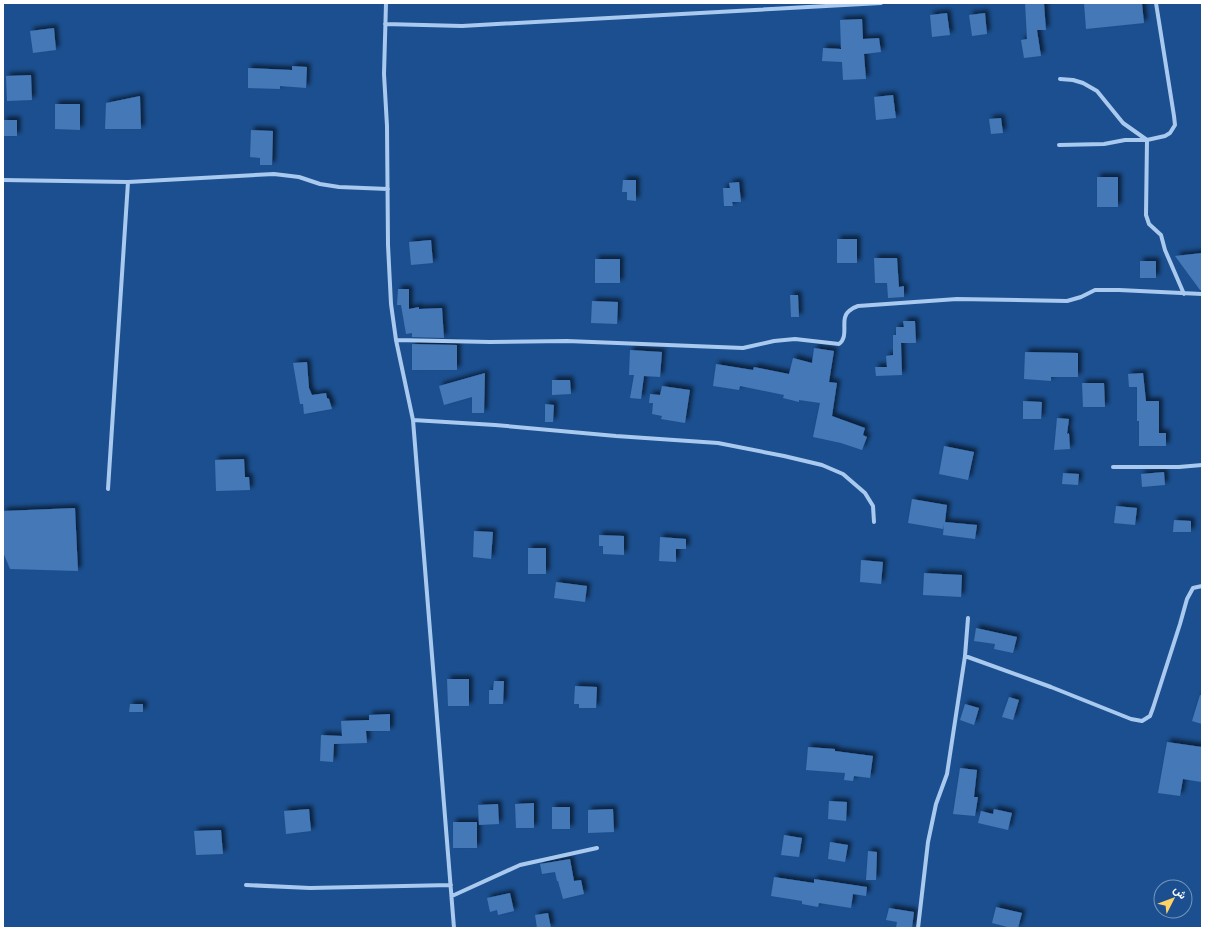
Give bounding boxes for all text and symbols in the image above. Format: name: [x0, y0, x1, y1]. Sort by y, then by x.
north arrow: [1153, 879, 1193, 919]
text: ش: [1171, 883, 1189, 902]

